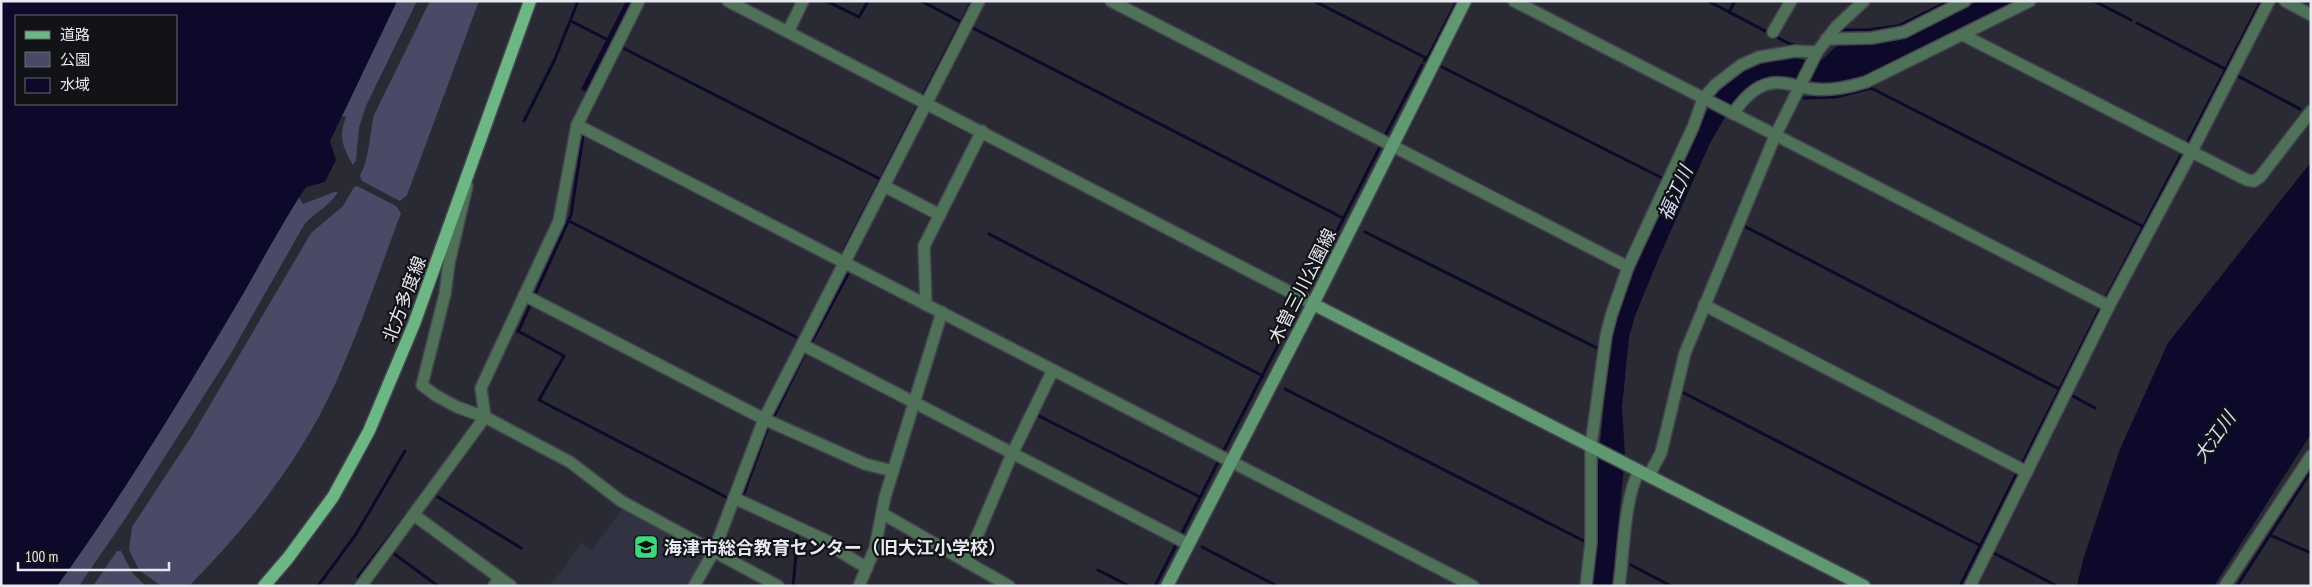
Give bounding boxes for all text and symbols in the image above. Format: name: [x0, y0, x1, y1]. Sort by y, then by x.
legend: [15, 15, 178, 105]
text: 道路: [60, 25, 90, 44]
text: 公園: [60, 50, 90, 69]
text: 水域: [60, 75, 90, 94]
water label: 福江川: [1652, 160, 1698, 224]
street label: 木曽三川公園線: [1263, 225, 1341, 347]
street label: 北方多度線: [377, 253, 431, 345]
water label: 大江川: [2188, 405, 2241, 467]
school or university icon: 海津市総合教育センター（旧大江小学校）: [633, 534, 659, 560]
place label: 海津市総合教育センター（旧大江小学校）: [664, 536, 1006, 559]
scale bar: [18, 540, 169, 572]
text: 100 m: [25, 547, 58, 566]

